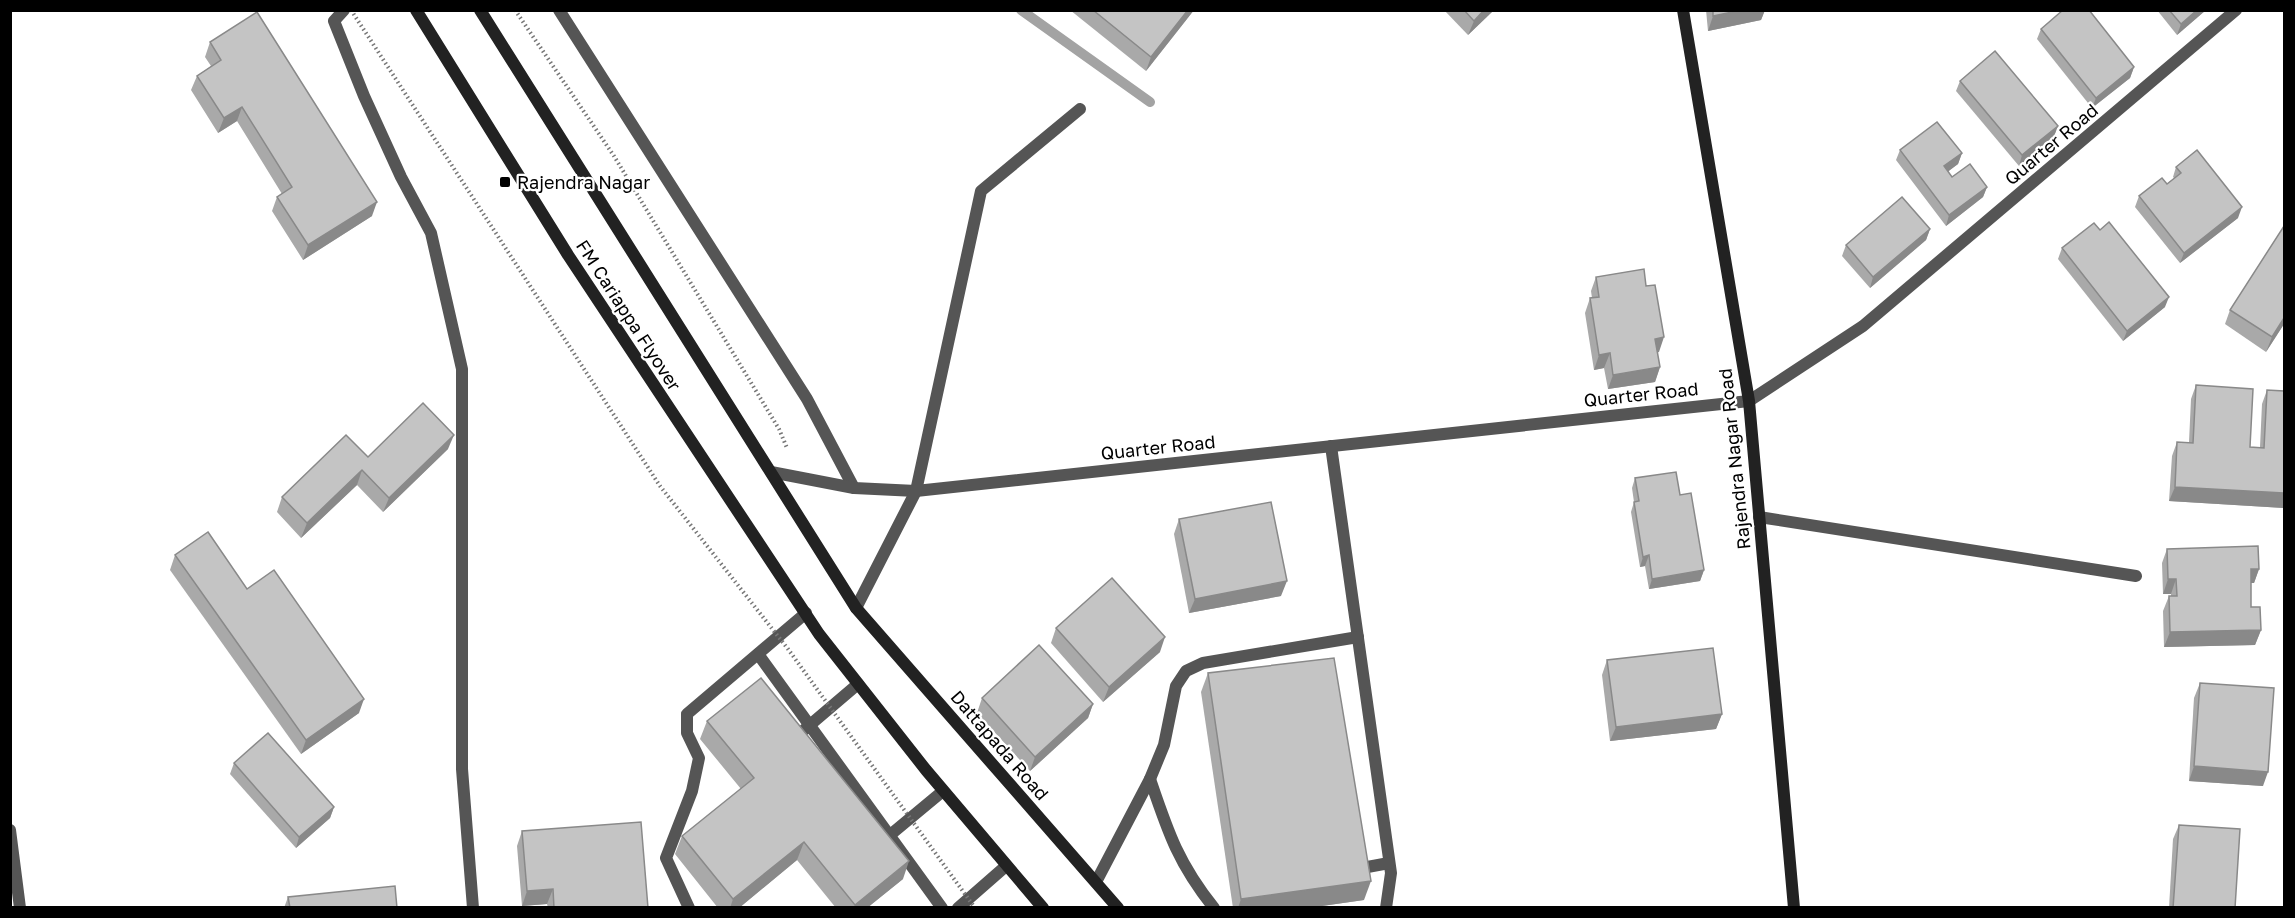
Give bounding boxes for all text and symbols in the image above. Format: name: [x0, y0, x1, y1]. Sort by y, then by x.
street label: Quarter Road: [2000, 99, 2102, 189]
place label: Rajendra Nagar: [517, 171, 650, 193]
marker: Rajendra Nagar: [498, 175, 512, 189]
street label: FM Cariappa Flyover: [572, 235, 686, 395]
street label: Rajendra Nagar Road: [1714, 367, 1754, 551]
street label: Quarter Road: [1583, 377, 1699, 411]
street label: Quarter Road: [1100, 430, 1216, 464]
street label: Dattapada Road: [946, 686, 1054, 804]

